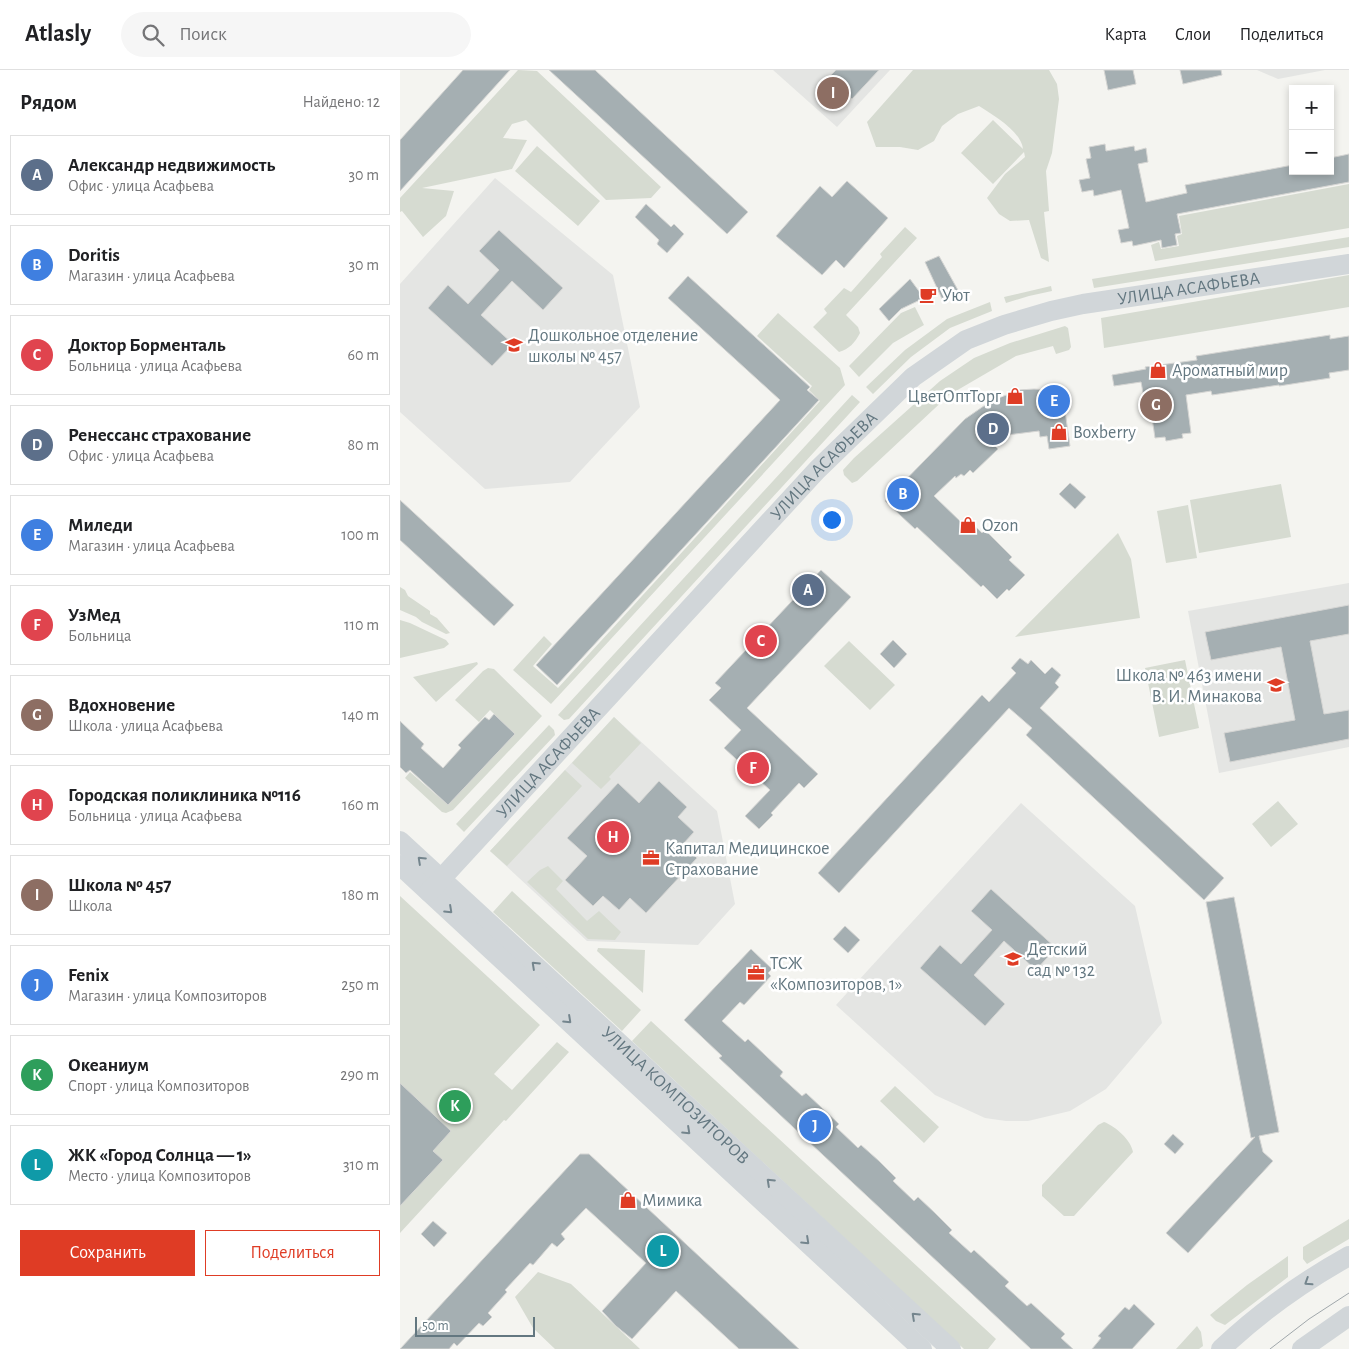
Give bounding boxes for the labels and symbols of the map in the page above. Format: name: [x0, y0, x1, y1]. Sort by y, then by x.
pin: I: [817, 74, 849, 112]
street label: УЛИЦА АСАФЬЕВА: [1116, 269, 1261, 309]
cafe icon: Уют: [918, 285, 938, 305]
place label: Уют: [942, 287, 970, 305]
place label: Дошкольное отделение школы № 457: [528, 327, 698, 366]
school or university icon: Дошкольное отделение школы № 457: [504, 335, 524, 355]
shop icon: Ароматный мир: [1148, 360, 1168, 380]
place label: Ароматный мир: [1172, 362, 1288, 380]
pin: E: [1038, 382, 1070, 420]
shop icon: ЦветОптТорг: [1005, 386, 1025, 406]
pin: G: [1140, 386, 1172, 424]
place label: ЦветОптТорг: [907, 388, 1002, 406]
street label: УЛИЦА АСАФЬЕВА: [768, 409, 881, 524]
pin: D: [977, 410, 1009, 448]
shop icon: Boxberry: [1049, 422, 1069, 442]
place label: Boxberry: [1073, 424, 1136, 442]
pin: B: [887, 475, 919, 513]
your location: [819, 507, 845, 533]
shop icon: Ozon: [958, 515, 978, 535]
place label: Ozon: [982, 517, 1019, 535]
pin: A: [792, 571, 824, 609]
pin: C: [745, 622, 777, 660]
place label: Школа № 463 имени В. И. Минакова: [1115, 667, 1262, 706]
school or university icon: Школа № 463 имени В. И. Минакова: [1266, 675, 1286, 695]
street label: УЛИЦА АСАФЬЕВА: [494, 704, 604, 822]
pin: F: [737, 749, 769, 787]
pin: H: [597, 818, 629, 856]
place label: Капитал Медицинское Страхование: [665, 840, 829, 879]
office icon: Капитал Медицинское Страхование: [641, 848, 661, 868]
one-way arrow: [417, 857, 426, 866]
one-way arrow: [443, 904, 452, 913]
place label: Детский сад № 132: [1027, 941, 1095, 980]
school or university icon: Детский сад № 132: [1003, 949, 1023, 969]
place label: ТСЖ «Композиторов, 1»: [770, 955, 902, 994]
one-way arrow: [532, 962, 541, 971]
office icon: ТСЖ «Композиторов, 1»: [746, 963, 766, 983]
one-way arrow: [562, 1014, 571, 1023]
street label: УЛИЦА КОМПОЗИТОРОВ: [598, 1024, 752, 1168]
pin: K: [439, 1087, 471, 1125]
pin: J: [799, 1107, 831, 1145]
one-way arrow: [681, 1125, 690, 1134]
one-way arrow: [767, 1179, 776, 1188]
shop icon: Мимика: [618, 1190, 638, 1210]
place label: Мимика: [642, 1192, 702, 1210]
pin: L: [647, 1232, 679, 1270]
one-way arrow: [801, 1235, 810, 1244]
one-way arrow: [1304, 1276, 1313, 1285]
one-way arrow: [912, 1313, 921, 1322]
scale bar: [415, 1314, 535, 1337]

